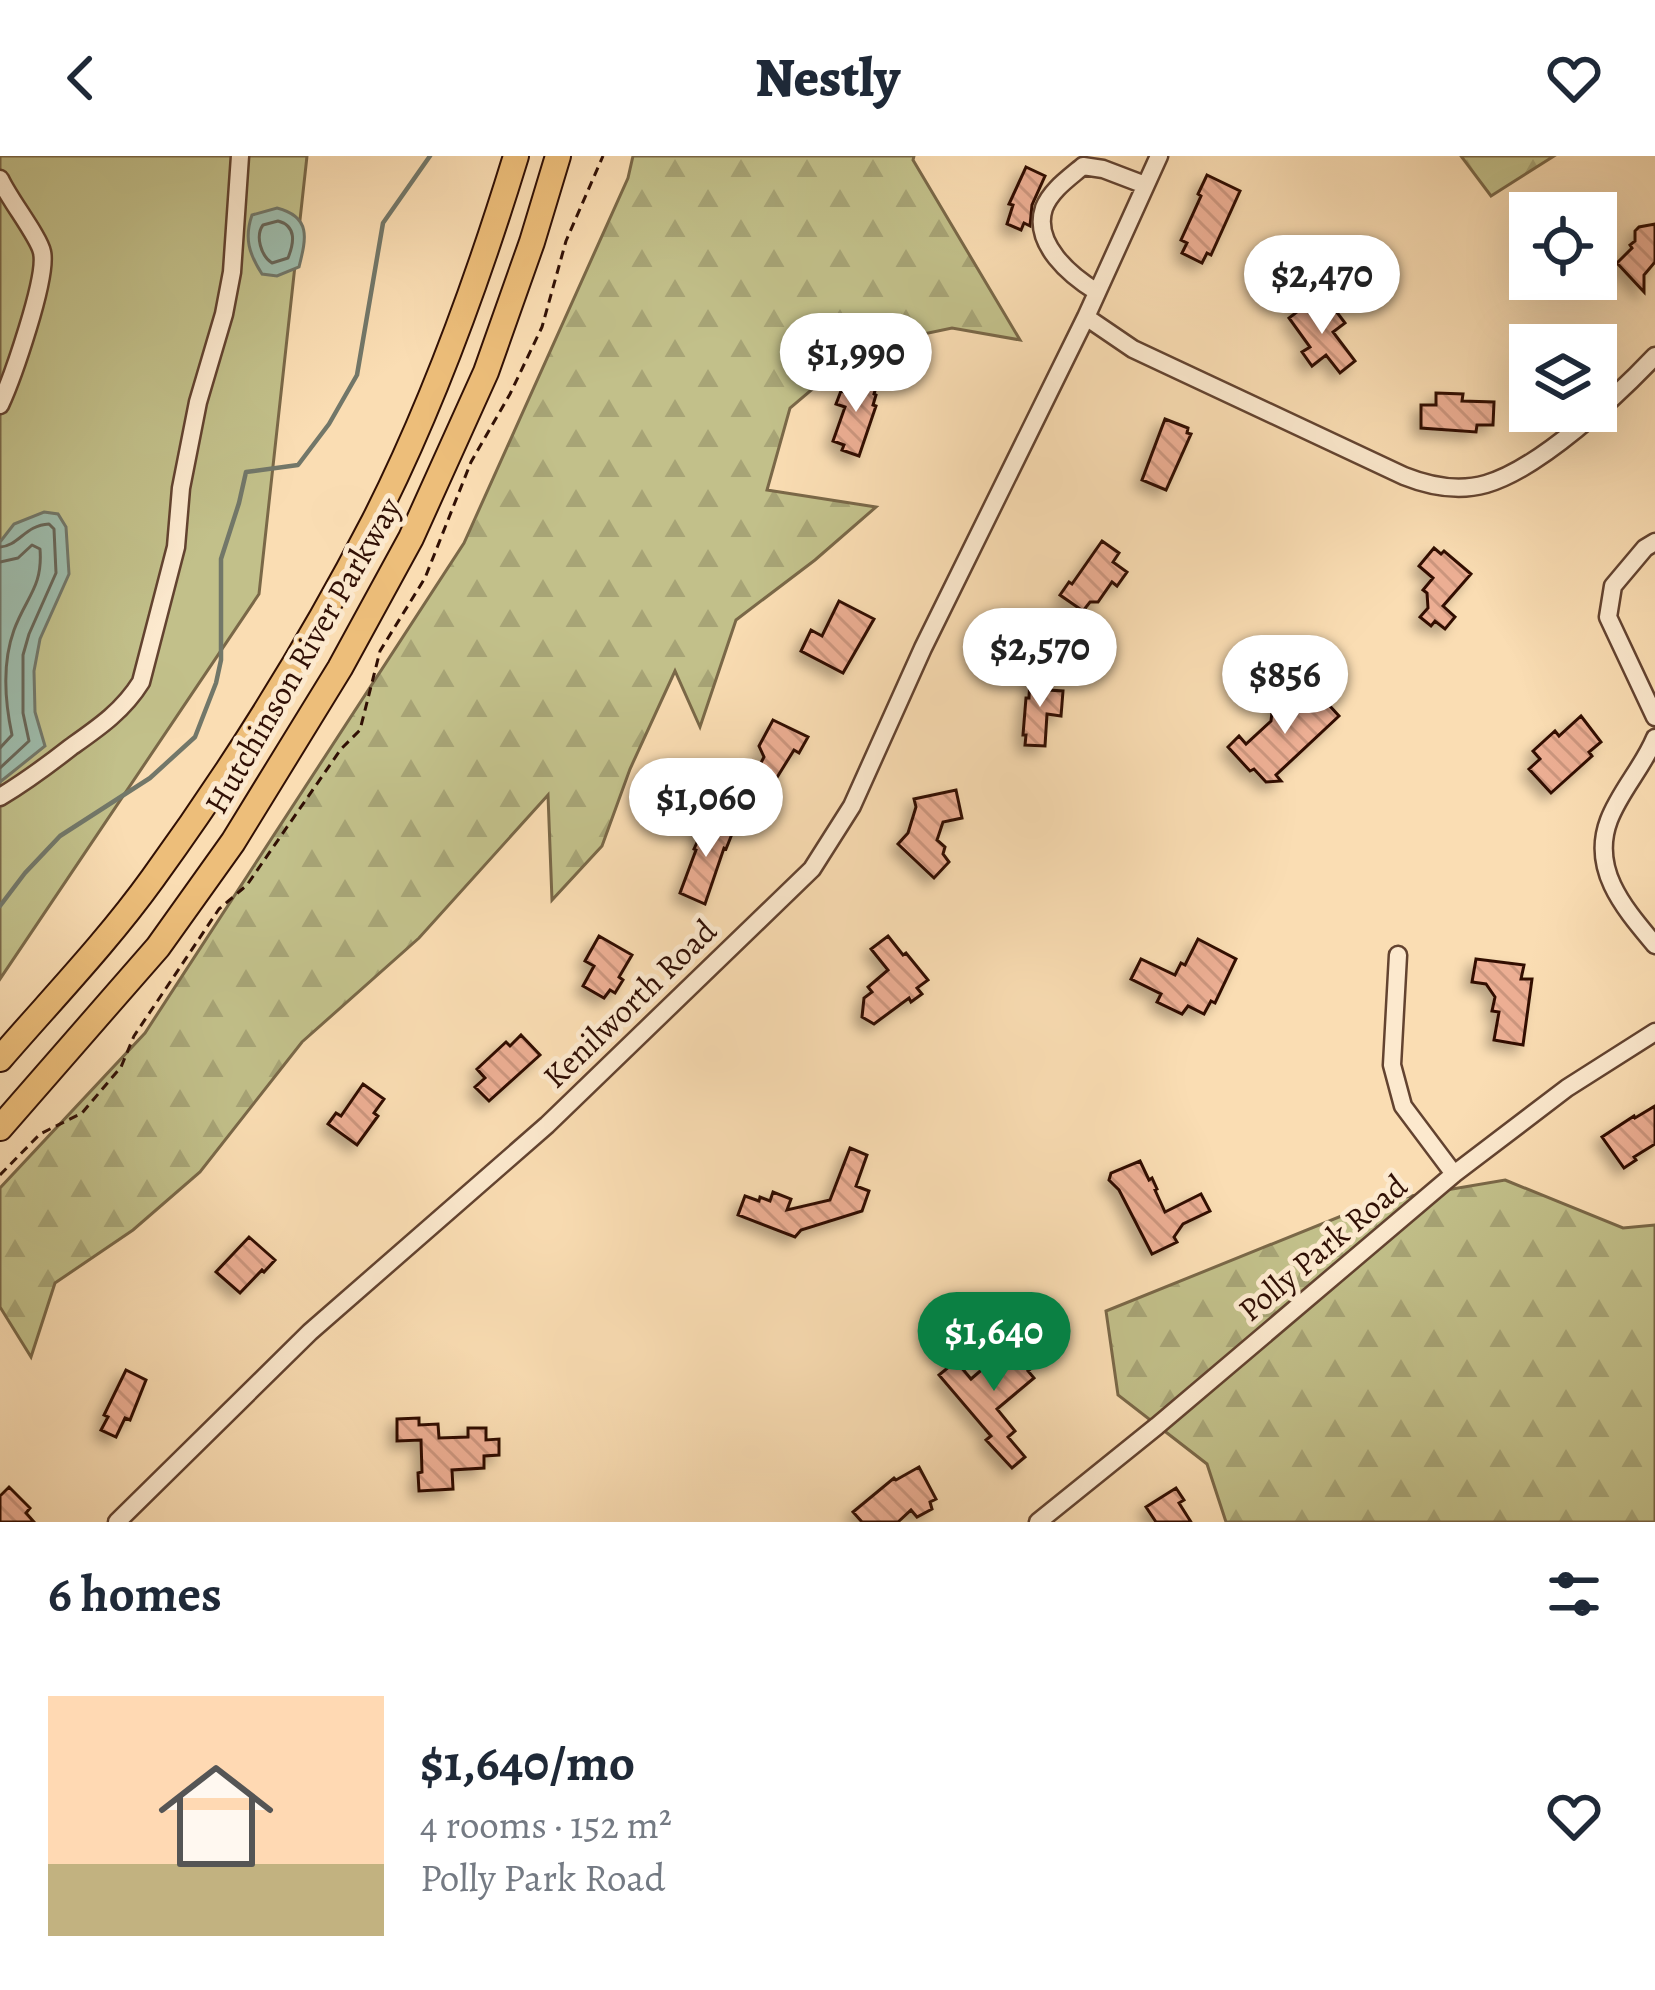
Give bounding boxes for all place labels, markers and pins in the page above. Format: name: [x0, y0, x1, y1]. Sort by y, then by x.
pin: $2,470: [1224, 235, 1420, 337]
pin: $1,990: [758, 313, 954, 415]
pin: $2,570: [942, 608, 1138, 710]
pin: $856: [1214, 635, 1356, 737]
pin: $1,060: [608, 758, 804, 860]
pin: $1,640: [896, 1292, 1092, 1394]

